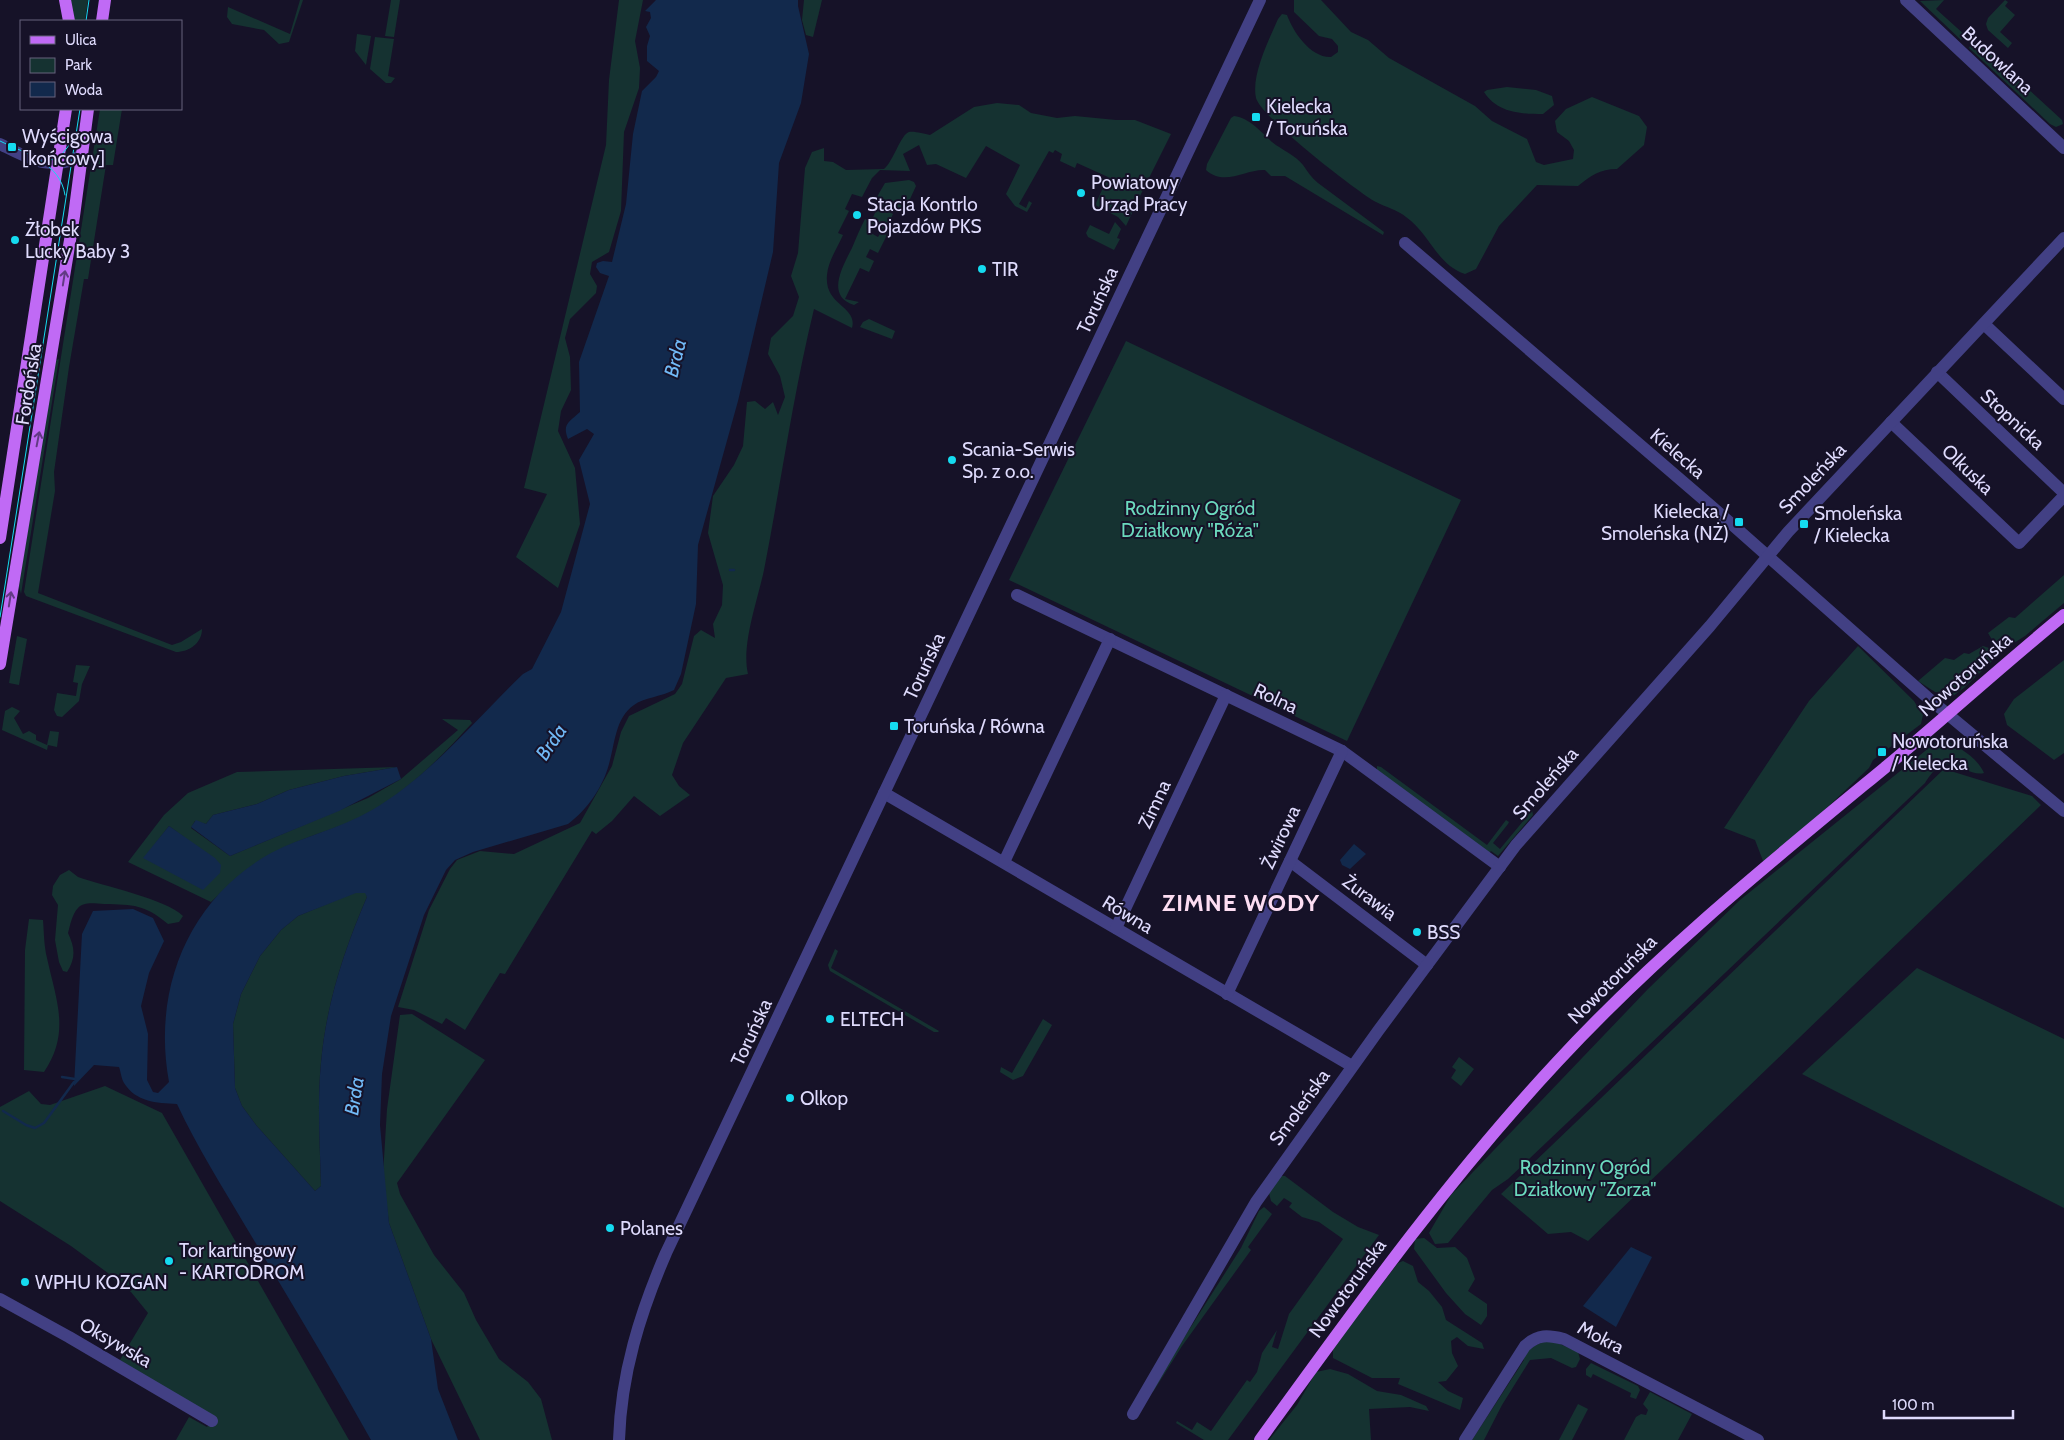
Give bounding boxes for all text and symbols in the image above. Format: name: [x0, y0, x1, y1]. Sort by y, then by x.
legend: [20, 20, 182, 110]
street label: Budowlana: [1957, 22, 2038, 99]
text: Ulica: [65, 31, 97, 49]
text: Park: [65, 56, 92, 74]
text: Woda: [65, 81, 103, 99]
place label: Kielecka / Toruńska: [1265, 95, 1347, 140]
marker: Kielecka / Toruńska: [1250, 111, 1262, 123]
place label: Wyścigowa [końcowy]: [22, 125, 113, 170]
marker: Wyścigowa [końcowy]: [6, 141, 18, 153]
place label: Powiatowy Urząd Pracy: [1091, 171, 1188, 216]
marker: Powiatowy Urząd Pracy: [1075, 187, 1087, 199]
place label: Stacja Kontrlo Pojazdów PKS: [867, 193, 982, 238]
marker: Stacja Kontrlo Pojazdów PKS: [851, 209, 863, 221]
place label: Żłobek Lucky Baby 3: [25, 218, 130, 263]
marker: Żłobek Lucky Baby 3: [9, 234, 21, 246]
place label: TIR: [992, 258, 1019, 281]
marker: TIR: [976, 263, 988, 275]
street label: Toruńska: [1072, 263, 1123, 337]
one-way arrow: [59, 271, 69, 287]
water label: Brda: [659, 336, 691, 380]
street label: Fordońska: [11, 342, 46, 427]
street label: Stopnicka: [1976, 384, 2049, 455]
street label: Kielecka: [1646, 423, 1710, 483]
one-way arrow: [34, 431, 44, 447]
place label: Scania-Serwis Sp. z o.o.: [962, 438, 1075, 483]
street label: Smoleńska: [1774, 438, 1851, 518]
street label: Olkuska: [1937, 439, 1998, 499]
marker: Scania-Serwis Sp. z o.o.: [946, 454, 958, 466]
park label: Rodzinny Ogród Działkowy "Róża": [1121, 497, 1259, 542]
place label: Kielecka / Smoleńska (NŻ): [1601, 500, 1730, 545]
place label: Smoleńska / Kielecka: [1813, 502, 1902, 547]
marker: Kielecka / Smoleńska (NŻ): [1733, 516, 1745, 528]
marker: Smoleńska / Kielecka: [1798, 518, 1810, 530]
one-way arrow: [6, 591, 16, 607]
street label: Nowotoruńska: [1914, 628, 2017, 721]
street label: Toruńska: [899, 629, 950, 703]
street label: Rolna: [1250, 678, 1301, 719]
place label: Toruńska / Równa: [904, 715, 1045, 738]
water label: Brda: [530, 719, 572, 765]
marker: Toruńska / Równa: [888, 720, 900, 732]
place label: Nowotoruńska / Kielecka: [1891, 730, 2008, 775]
street label: Smoleńska: [1508, 742, 1583, 824]
marker: Nowotoruńska / Kielecka: [1876, 746, 1888, 758]
street label: Zimna: [1133, 776, 1176, 832]
street label: Żwirowa: [1256, 802, 1305, 873]
street label: Żurawia: [1338, 870, 1401, 925]
district label: ZIMNE WODY: [1162, 888, 1320, 917]
street label: Równa: [1098, 890, 1157, 938]
place label: BSS: [1427, 921, 1460, 944]
marker: BSS: [1411, 926, 1423, 938]
street label: Nowotoruńska: [1563, 930, 1662, 1029]
street label: Toruńska: [726, 995, 777, 1069]
place label: ELTECH: [840, 1008, 904, 1031]
marker: ELTECH: [824, 1013, 836, 1025]
street label: Smoleńska: [1264, 1065, 1335, 1150]
water label: Brda: [339, 1075, 369, 1117]
place label: Olkop: [800, 1087, 848, 1110]
marker: Olkop: [784, 1092, 796, 1104]
park label: Rodzinny Ogród Działkowy "Zorza": [1514, 1156, 1656, 1201]
place label: Polanes: [620, 1217, 683, 1240]
marker: Polanes: [604, 1222, 616, 1234]
street label: Nowotoruńska: [1304, 1235, 1391, 1342]
place label: Tor kartingowy - KARTODROM: [179, 1239, 305, 1284]
marker: Tor kartingowy - KARTODROM: [163, 1255, 175, 1267]
place label: WPHU KOZGAN: [35, 1271, 168, 1294]
marker: WPHU KOZGAN: [19, 1276, 31, 1288]
street label: Oksywska: [76, 1313, 156, 1372]
street label: Mokra: [1574, 1316, 1628, 1359]
scale bar: [1884, 1388, 2013, 1420]
text: 100 m: [1892, 1396, 1934, 1414]

